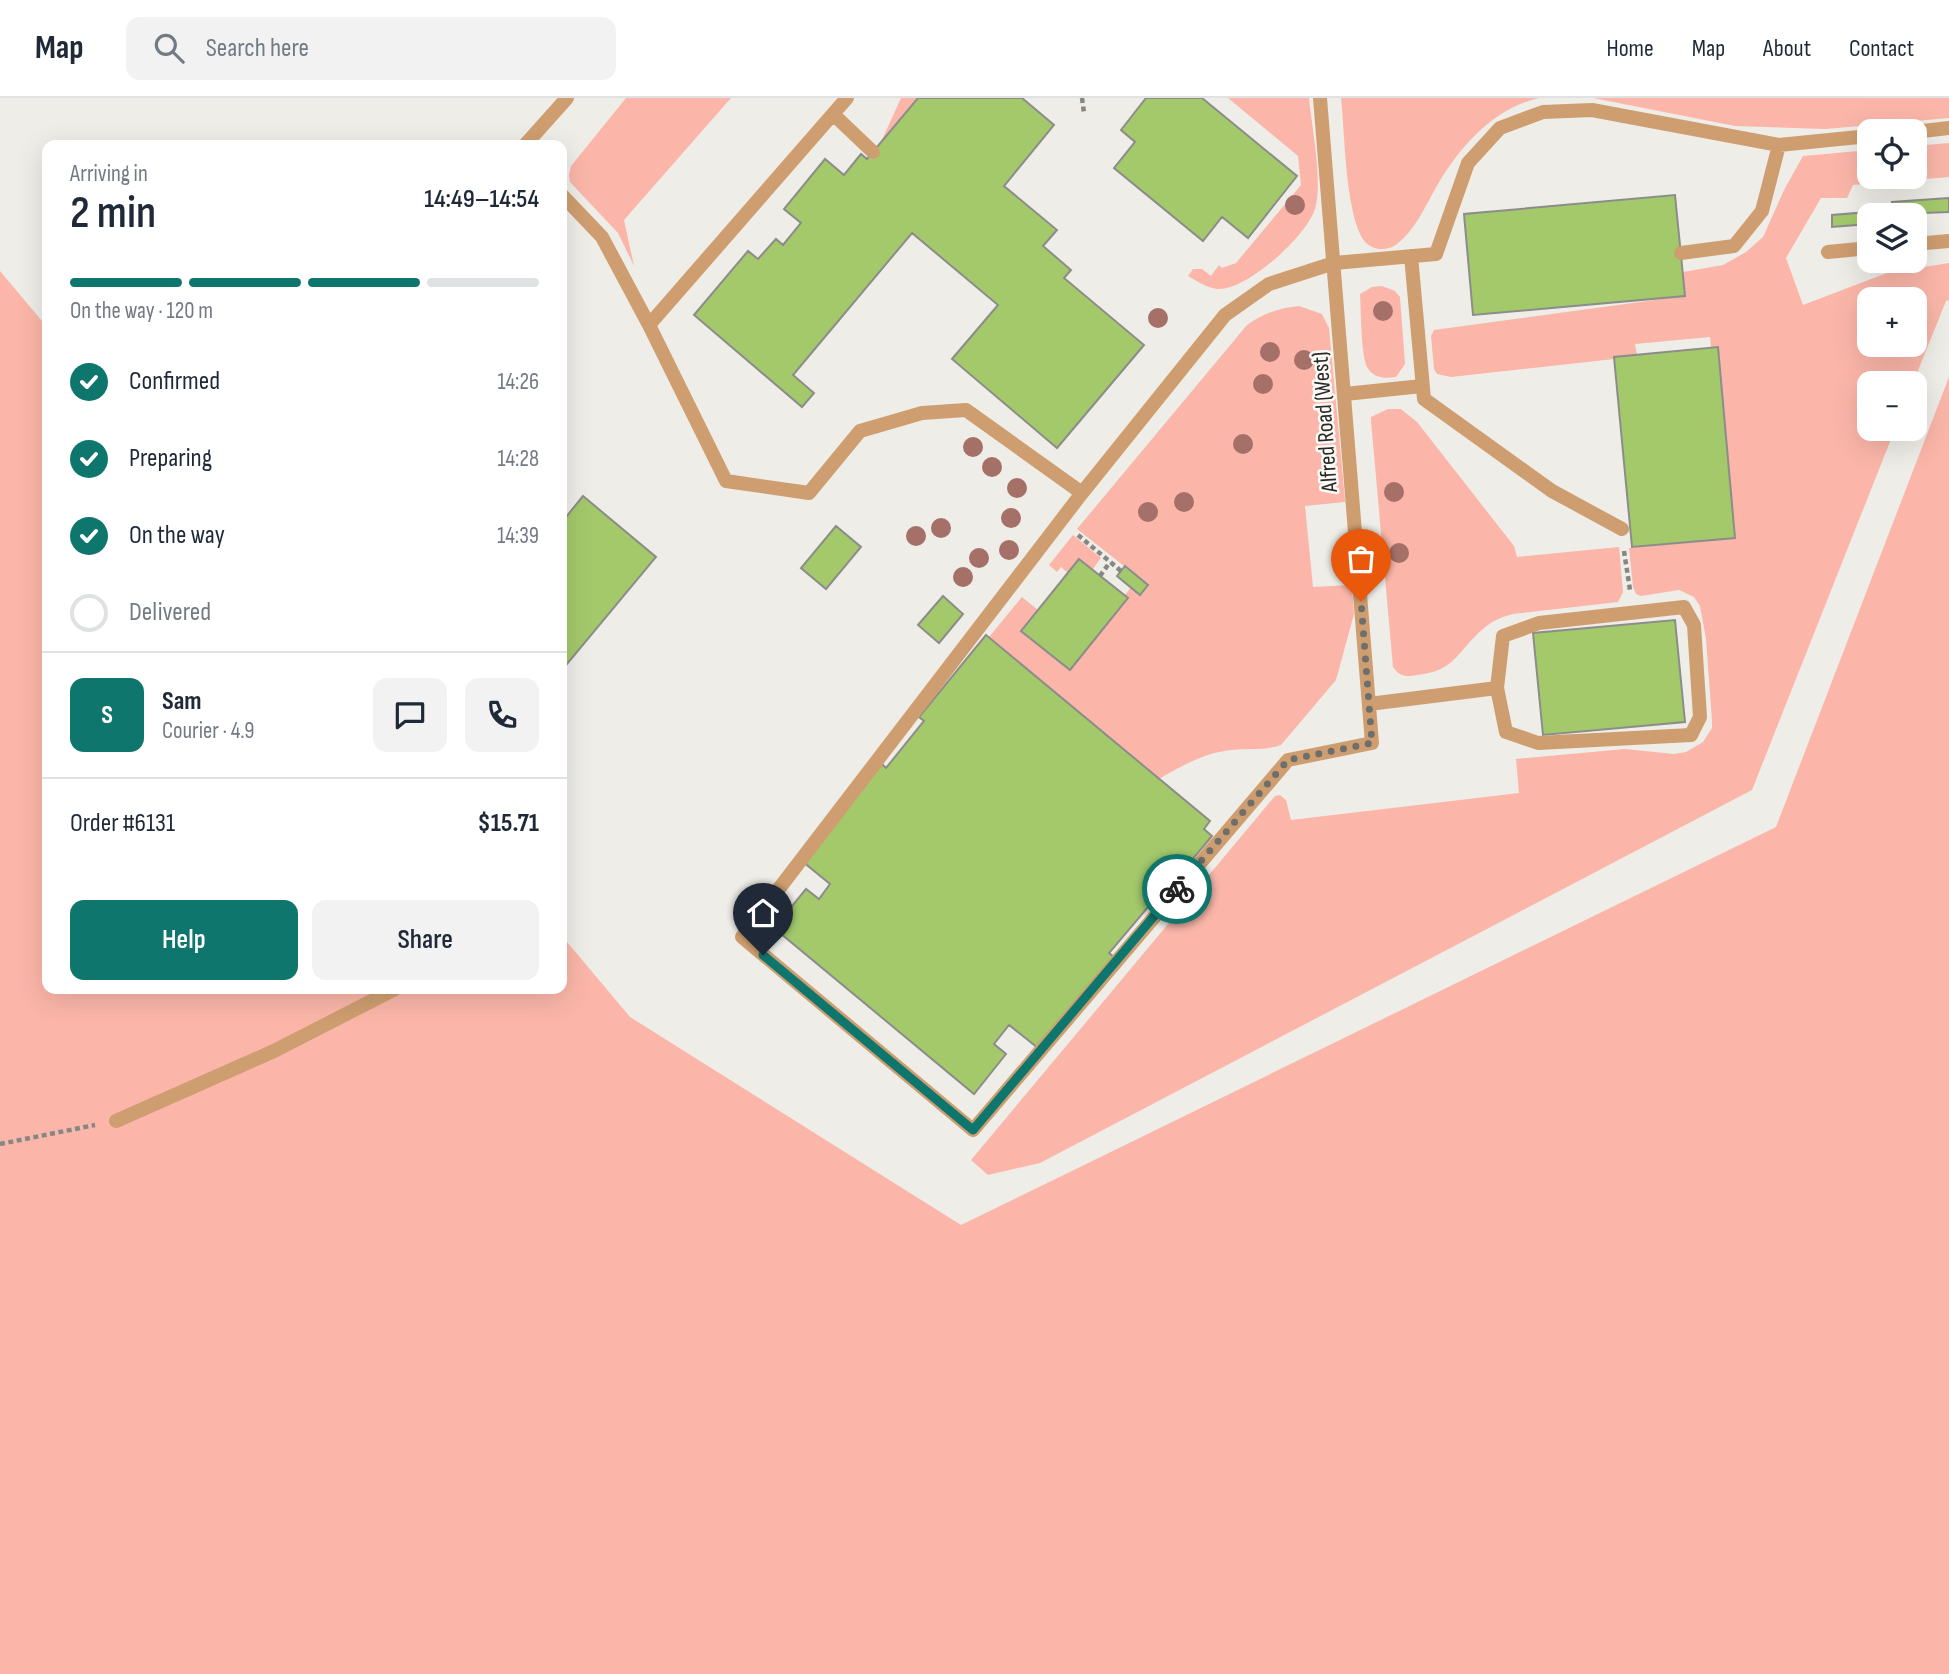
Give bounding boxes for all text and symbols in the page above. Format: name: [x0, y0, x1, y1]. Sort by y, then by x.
search box: [126, 17, 616, 80]
text: Map: [35, 28, 84, 68]
icon: search: [150, 29, 188, 67]
text: Search here: [206, 33, 309, 64]
text: Home: [1606, 34, 1654, 63]
text: Map: [1692, 34, 1725, 63]
text: About: [1763, 34, 1811, 63]
text: Contact: [1849, 34, 1914, 63]
map controls: [1857, 119, 1927, 441]
button: locate: [1857, 119, 1927, 189]
text: Arriving in: [70, 160, 148, 188]
text: 14:49–14:54: [424, 184, 539, 215]
text: 2 min: [70, 186, 156, 241]
button: layers: [1857, 203, 1927, 273]
button: +: [1857, 287, 1927, 357]
text: On the way · 120 m: [70, 297, 213, 325]
street label: Alfred Road (West): [1306, 351, 1344, 494]
icon: check: [70, 363, 108, 401]
text: Confirmed: [129, 366, 220, 397]
text: 14:26: [497, 368, 539, 396]
button: −: [1857, 371, 1927, 441]
icon: check: [70, 440, 108, 478]
text: Preparing: [129, 443, 212, 474]
text: 14:28: [497, 445, 539, 473]
icon: check: [70, 517, 108, 555]
text: On the way: [129, 520, 225, 551]
text: 14:39: [497, 522, 539, 550]
pin: [1331, 529, 1391, 601]
icon: bag: [1342, 540, 1380, 578]
text: Delivered: [129, 597, 211, 628]
button: chat: [373, 678, 447, 752]
button: phone: [465, 678, 539, 752]
text: Sam: [162, 686, 202, 717]
text: S: [101, 700, 113, 731]
text: Courier · 4.9: [162, 717, 254, 745]
text: Order #6131: [70, 808, 175, 839]
text: $15.71: [478, 808, 539, 839]
courier: [1142, 854, 1212, 924]
icon: bike: [1158, 870, 1196, 908]
pin: [733, 883, 793, 955]
icon: home: [744, 894, 782, 932]
button: Help: [70, 900, 298, 980]
button: Share: [312, 900, 539, 980]

